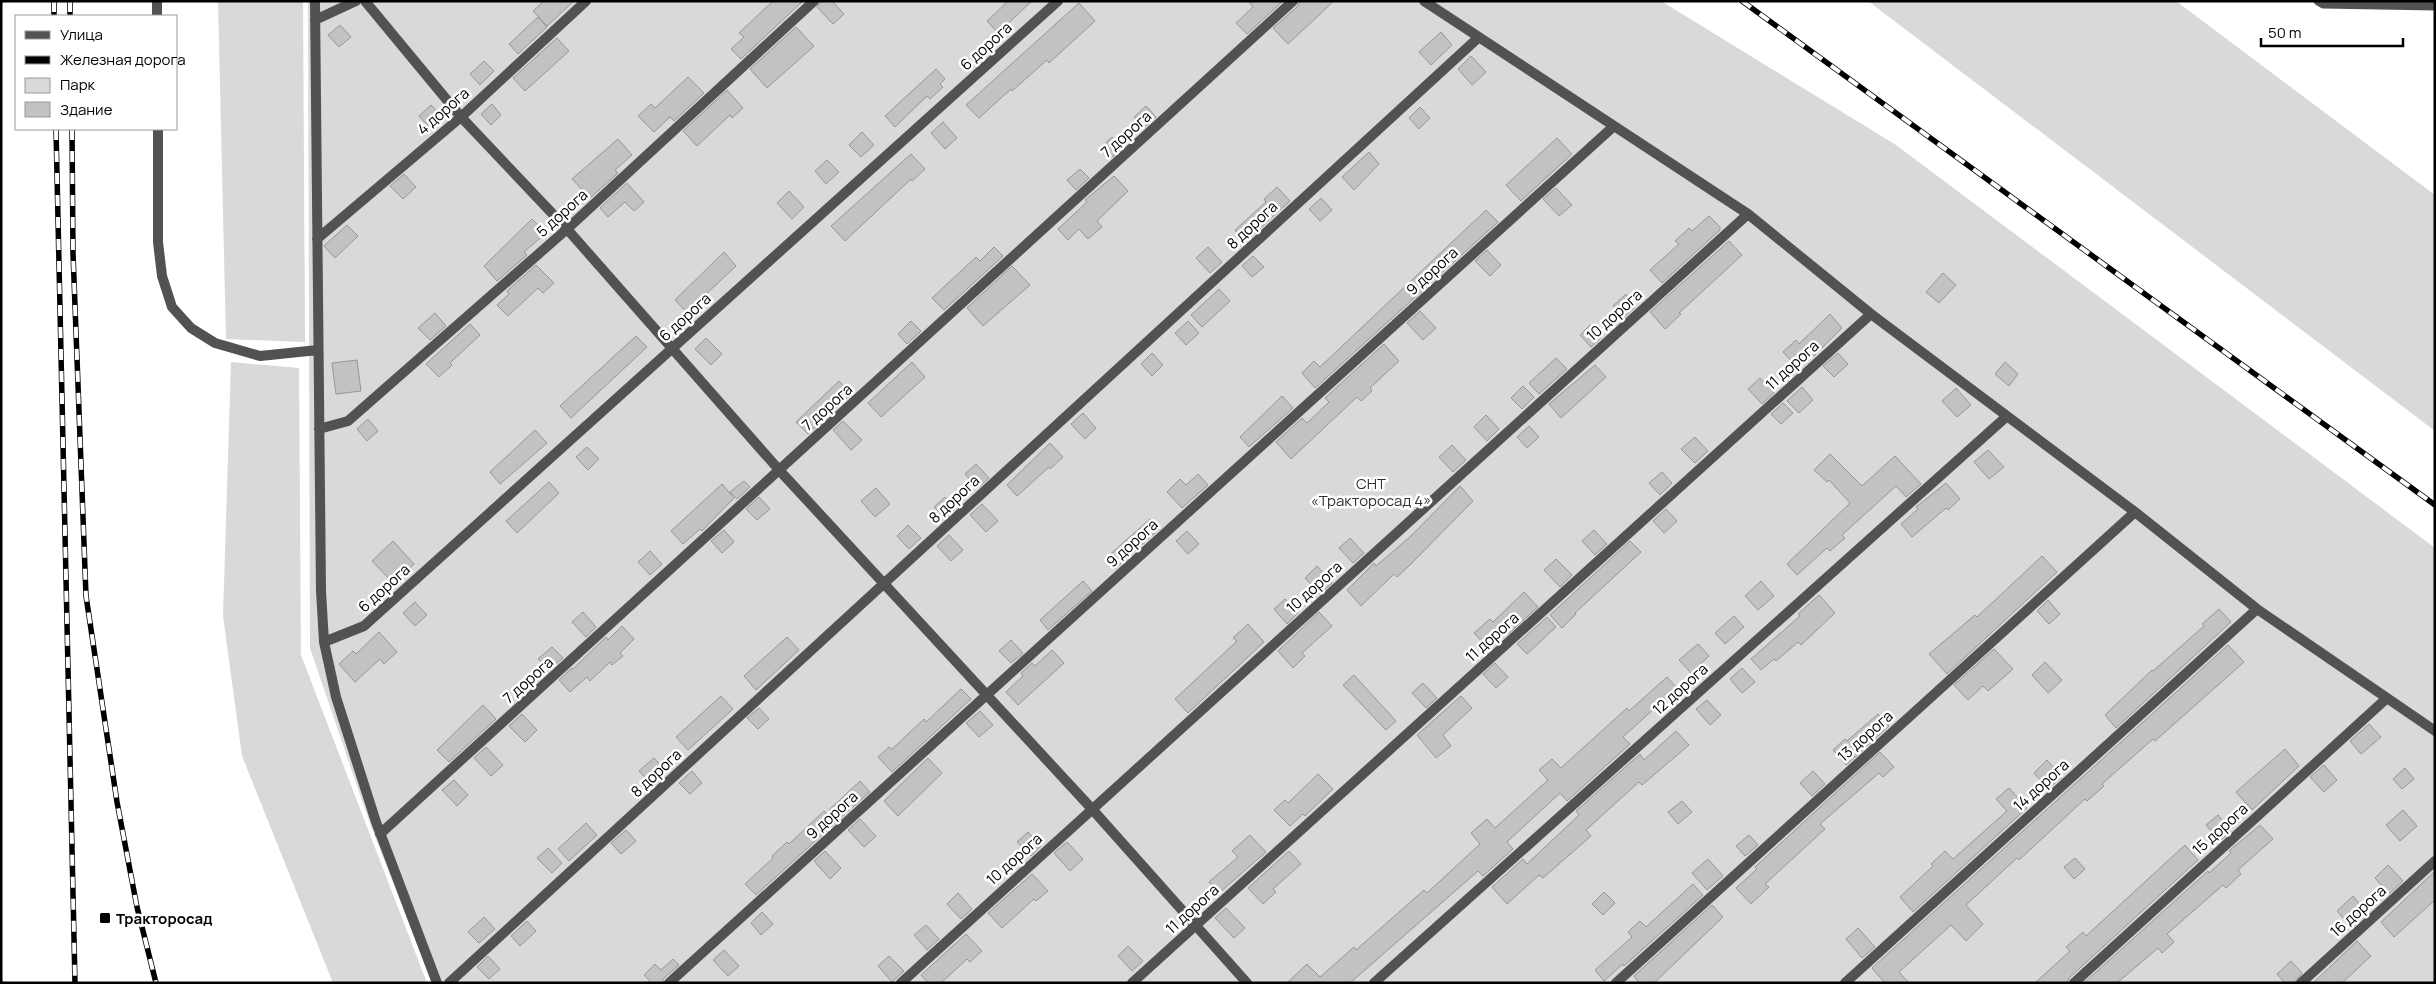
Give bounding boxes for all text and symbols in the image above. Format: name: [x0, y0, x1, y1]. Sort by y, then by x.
legend: [15, 15, 178, 130]
scale bar: [2261, 15, 2404, 47]
street label: 6 дорога: [956, 17, 1016, 75]
text: 50 m: [2268, 22, 2302, 43]
text: Улица: [60, 24, 103, 45]
text: Железная дорога: [60, 49, 185, 70]
text: Парк: [60, 74, 96, 95]
street label: 4 дорога: [413, 83, 473, 139]
text: Здание: [60, 99, 113, 120]
street label: 7 дорога: [1096, 106, 1156, 162]
street label: 5 дорога: [532, 184, 592, 242]
street label: 8 дорога: [1222, 196, 1282, 254]
street label: 9 дорога: [1402, 242, 1462, 300]
street label: 10 дорога: [1581, 284, 1647, 346]
street label: 6 дорога: [655, 288, 715, 346]
street label: 11 дорога: [1761, 335, 1823, 395]
street label: 7 дорога: [797, 379, 857, 435]
street label: 8 дорога: [924, 470, 984, 528]
park label: СНТ «Тракторосад 4»: [1311, 473, 1431, 511]
street label: 9 дорога: [1102, 514, 1162, 572]
street label: 10 дорога: [1281, 556, 1347, 618]
street label: 6 дорога: [354, 559, 414, 617]
street label: 11 дорога: [1461, 607, 1523, 667]
street label: 7 дорога: [498, 652, 558, 708]
street label: 12 дорога: [1648, 658, 1712, 720]
street label: 13 дорога: [1833, 706, 1897, 766]
street label: 8 дорога: [626, 744, 686, 802]
street label: 14 дорога: [2009, 754, 2073, 816]
street label: 9 дорога: [802, 786, 862, 844]
street label: 15 дорога: [2188, 798, 2252, 860]
street label: 10 дорога: [981, 828, 1047, 890]
street label: 11 дорога: [1161, 879, 1223, 939]
street label: 16 дорога: [2325, 880, 2391, 942]
place label: Тракторосад: [116, 908, 213, 929]
marker: Тракторосад: [98, 911, 112, 925]

